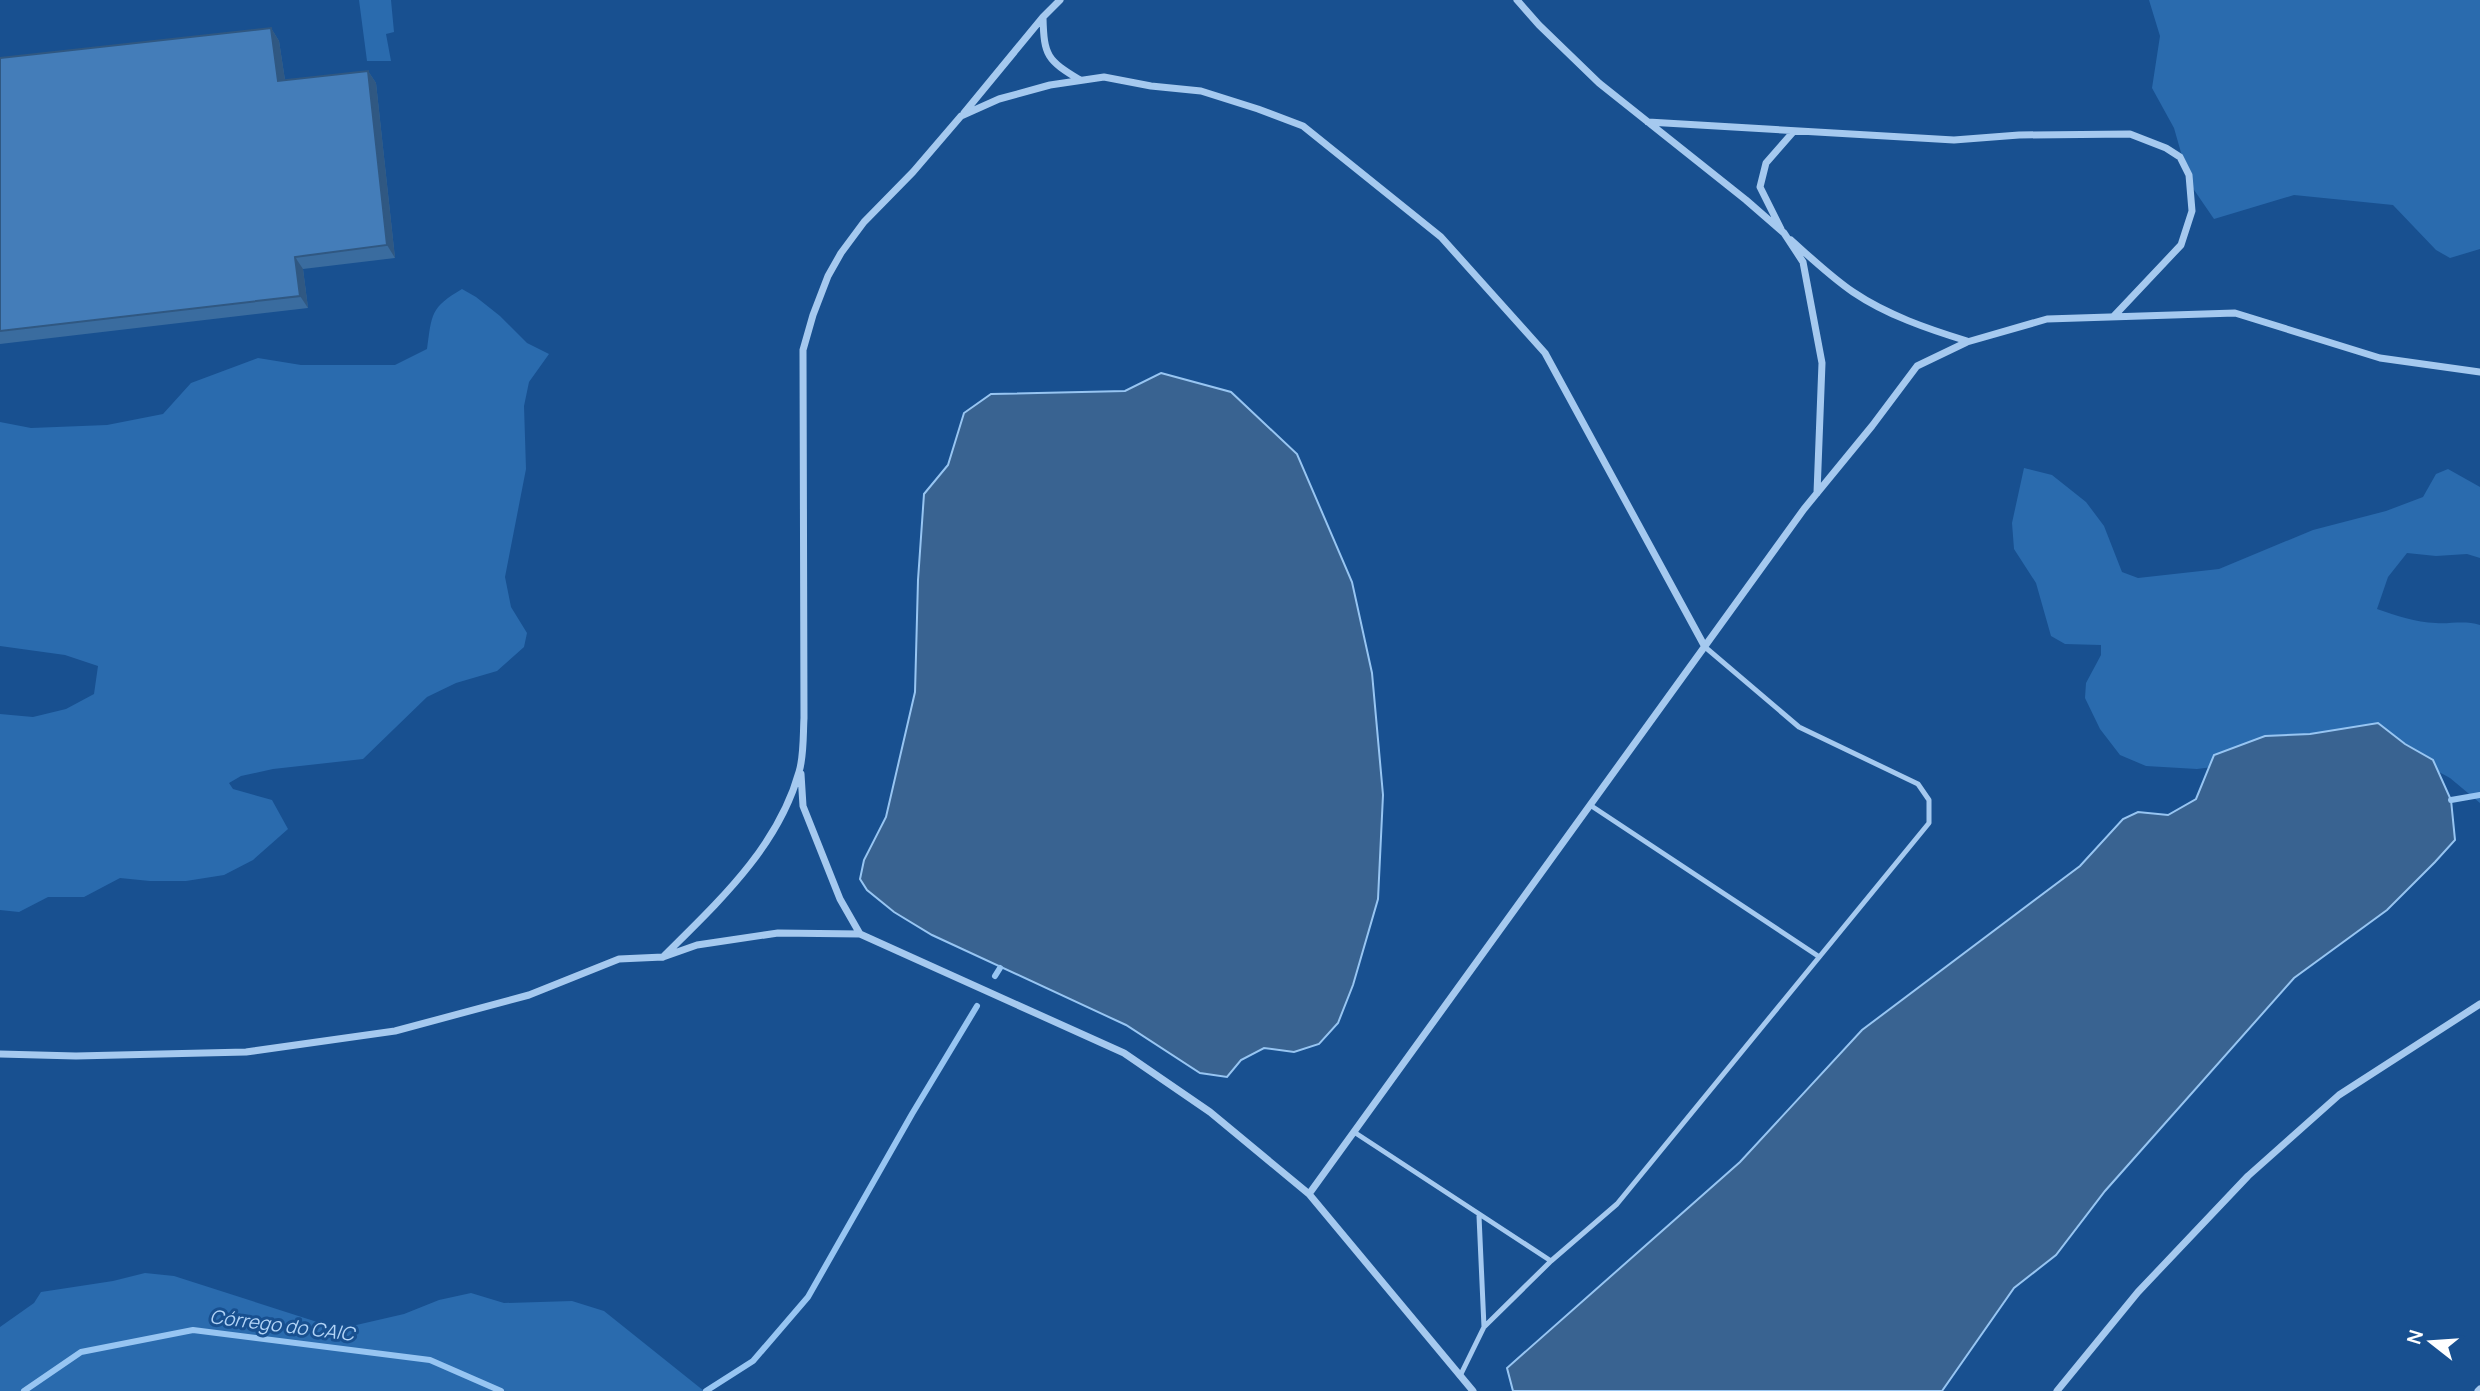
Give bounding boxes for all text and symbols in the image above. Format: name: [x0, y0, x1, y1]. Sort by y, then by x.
water label: Córrego do CAIC: [208, 1303, 358, 1347]
north arrow: [2396, 1307, 2466, 1377]
text: N: [2400, 1327, 2429, 1347]

